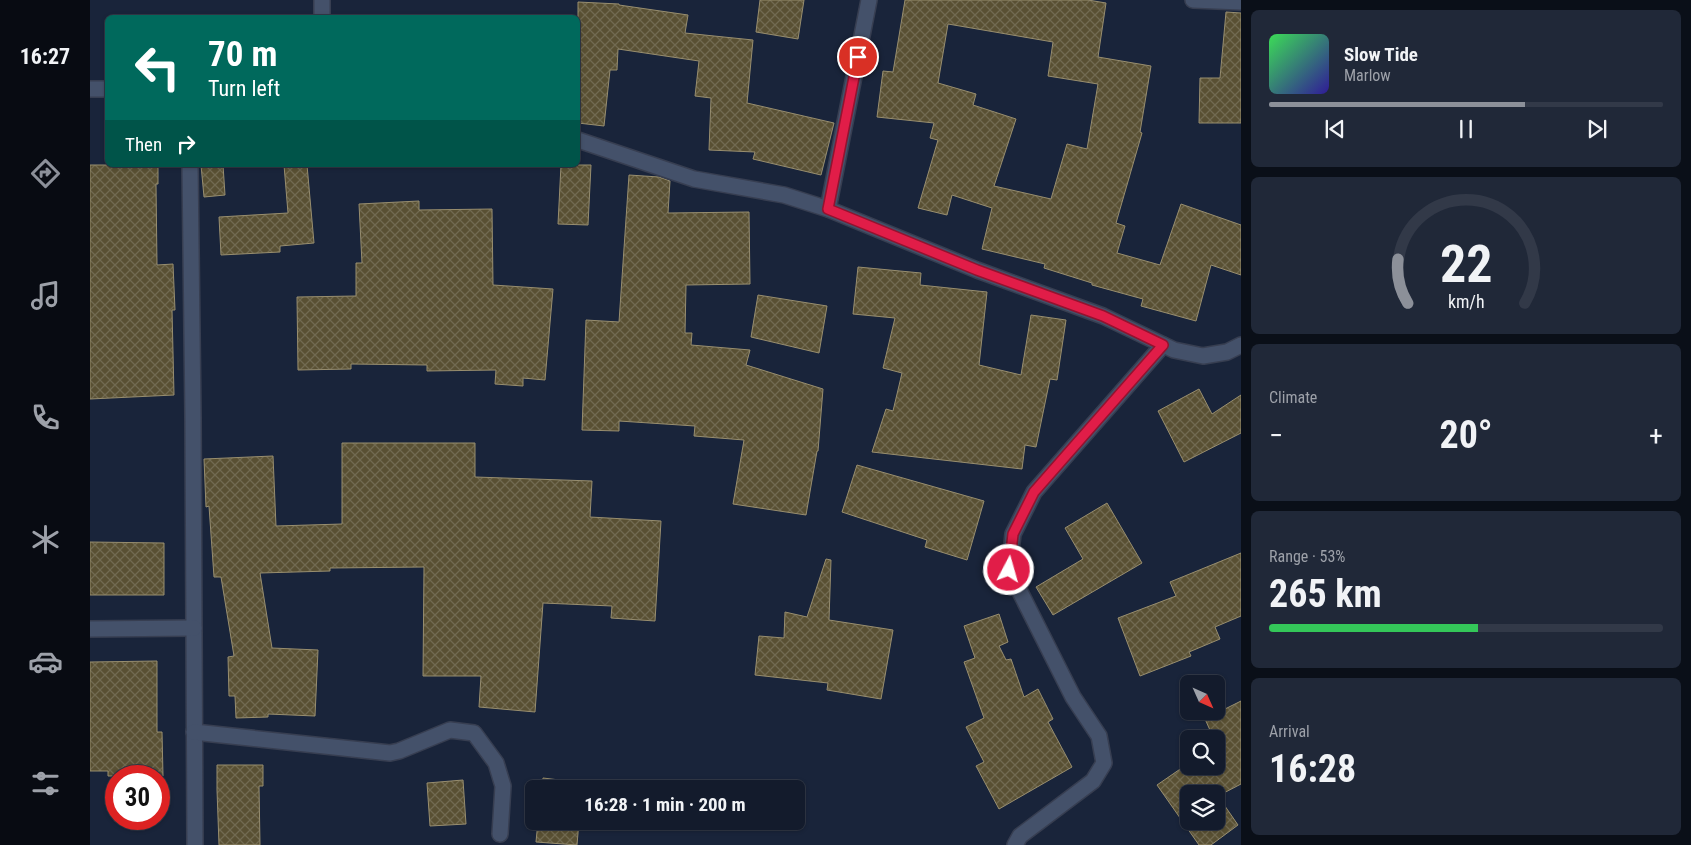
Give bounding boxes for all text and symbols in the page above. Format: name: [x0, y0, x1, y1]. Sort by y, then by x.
text: 70 m: [208, 34, 277, 75]
icon: left: [125, 35, 190, 100]
pin: [837, 36, 879, 78]
icon: arrive: [844, 43, 872, 71]
text: Slow Tide: [1344, 43, 1418, 66]
text: 16:27: [20, 44, 70, 69]
text: Marlow: [1344, 66, 1391, 85]
text: Turn left: [208, 76, 280, 101]
icon: previous: [1321, 115, 1349, 143]
icon: pause: [1452, 115, 1480, 143]
icon: next: [1583, 115, 1611, 143]
icon: right: [172, 130, 200, 158]
text: Then: [125, 133, 162, 156]
icon: directions: [28, 156, 63, 191]
text: 22: [1440, 234, 1492, 295]
icon: music: [28, 278, 63, 313]
text: km/h: [1448, 291, 1484, 312]
text: Climate: [1269, 388, 1317, 407]
icon: phone: [28, 400, 63, 435]
text: 20°: [1439, 413, 1493, 457]
text: −: [1269, 419, 1283, 452]
text: +: [1649, 419, 1663, 452]
icon: climate: [28, 522, 63, 557]
position arrow: [982, 543, 1034, 595]
text: Range · 53%: [1269, 547, 1345, 566]
text: 265 km: [1269, 572, 1382, 616]
icon: car: [28, 644, 63, 679]
north arrow: [1180, 675, 1225, 720]
map controls: [1180, 675, 1225, 830]
text: Arrival: [1269, 722, 1310, 741]
button: search: [1180, 730, 1225, 775]
text: 16:28: [1269, 747, 1356, 791]
speed limit sign: 30: [105, 765, 170, 830]
icon: filters: [28, 766, 63, 801]
button: layers: [1180, 785, 1225, 830]
text: 16:28 · 1 min · 200 m: [584, 793, 746, 816]

